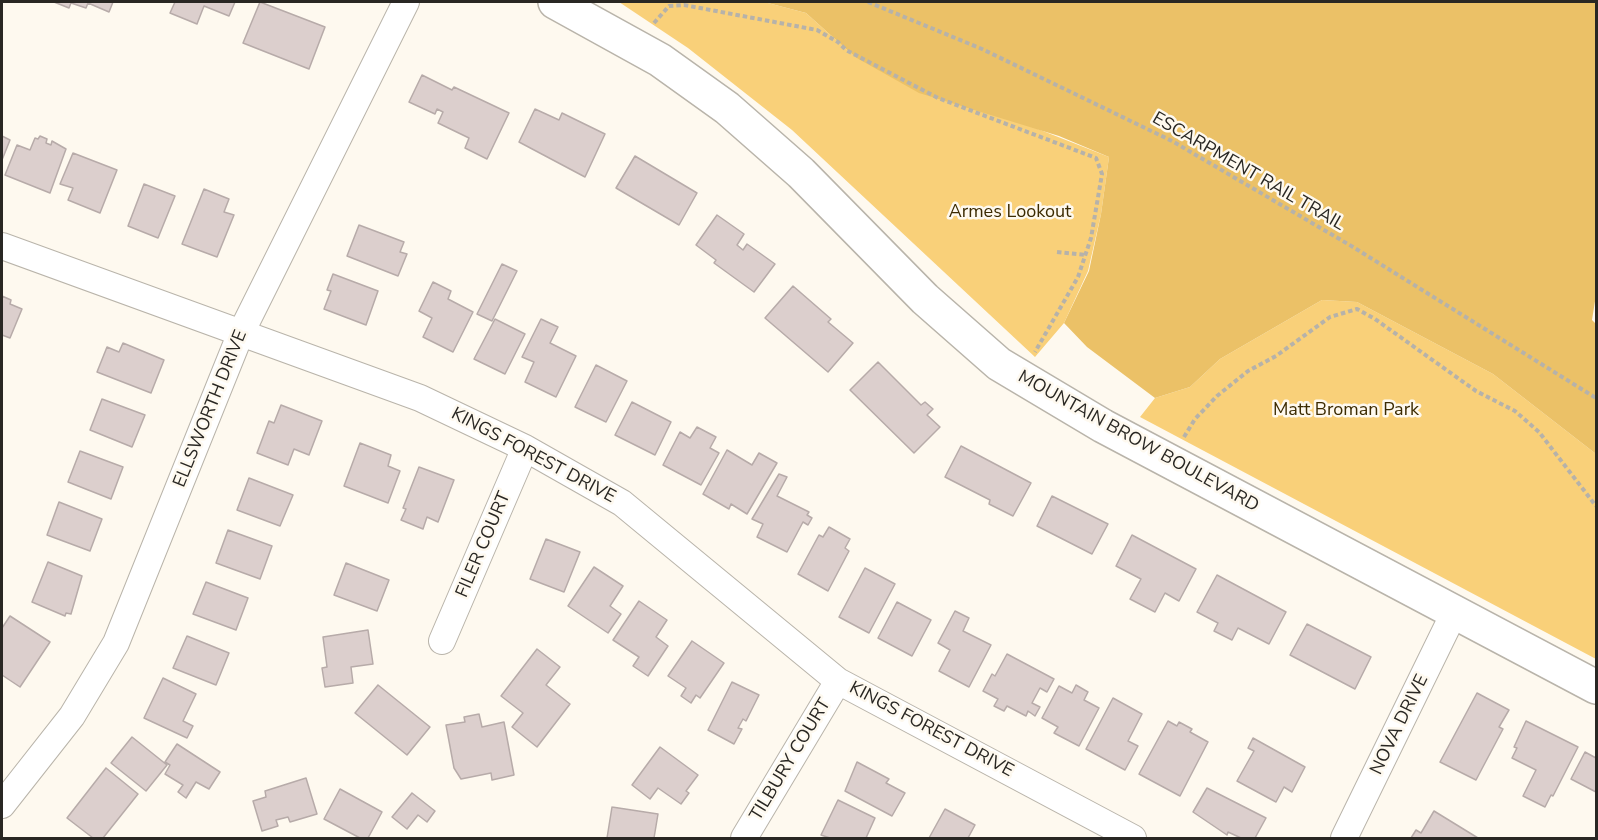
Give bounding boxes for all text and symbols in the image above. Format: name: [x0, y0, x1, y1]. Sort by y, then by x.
street label: ESCARPMENT RAIL TRAIL: [1148, 108, 1348, 236]
park label: Armes Lookout: [949, 202, 1071, 224]
street label: ELLSWORTH DRIVE: [170, 327, 252, 491]
street label: MOUNTAIN BROW BOULEVARD: [1014, 367, 1262, 517]
park label: Matt Broman Park: [1273, 400, 1419, 422]
street label: KINGS FOREST DRIVE: [447, 404, 619, 508]
street label: FILER COURT: [452, 489, 516, 601]
street label: NOVA DRIVE: [1366, 671, 1434, 779]
street label: KINGS FOREST DRIVE: [845, 678, 1017, 782]
street label: TILBURY COURT: [746, 695, 836, 825]

